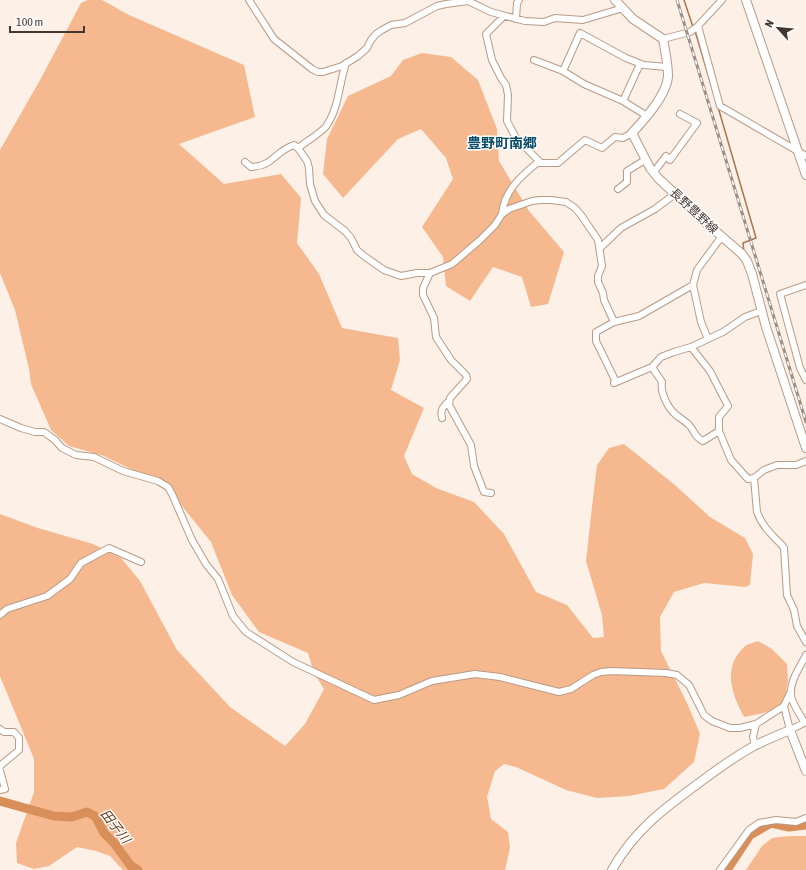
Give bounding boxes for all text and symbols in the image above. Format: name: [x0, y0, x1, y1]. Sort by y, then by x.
scale bar: [10, 8, 84, 34]
north arrow: [758, 8, 798, 48]
text: 100 m: [16, 15, 43, 29]
text: N: [762, 18, 776, 29]
district label: 豊野町南郷: [467, 135, 537, 151]
street label: 長野豊野線: [667, 185, 721, 237]
water label: 田子川: [98, 806, 135, 848]

